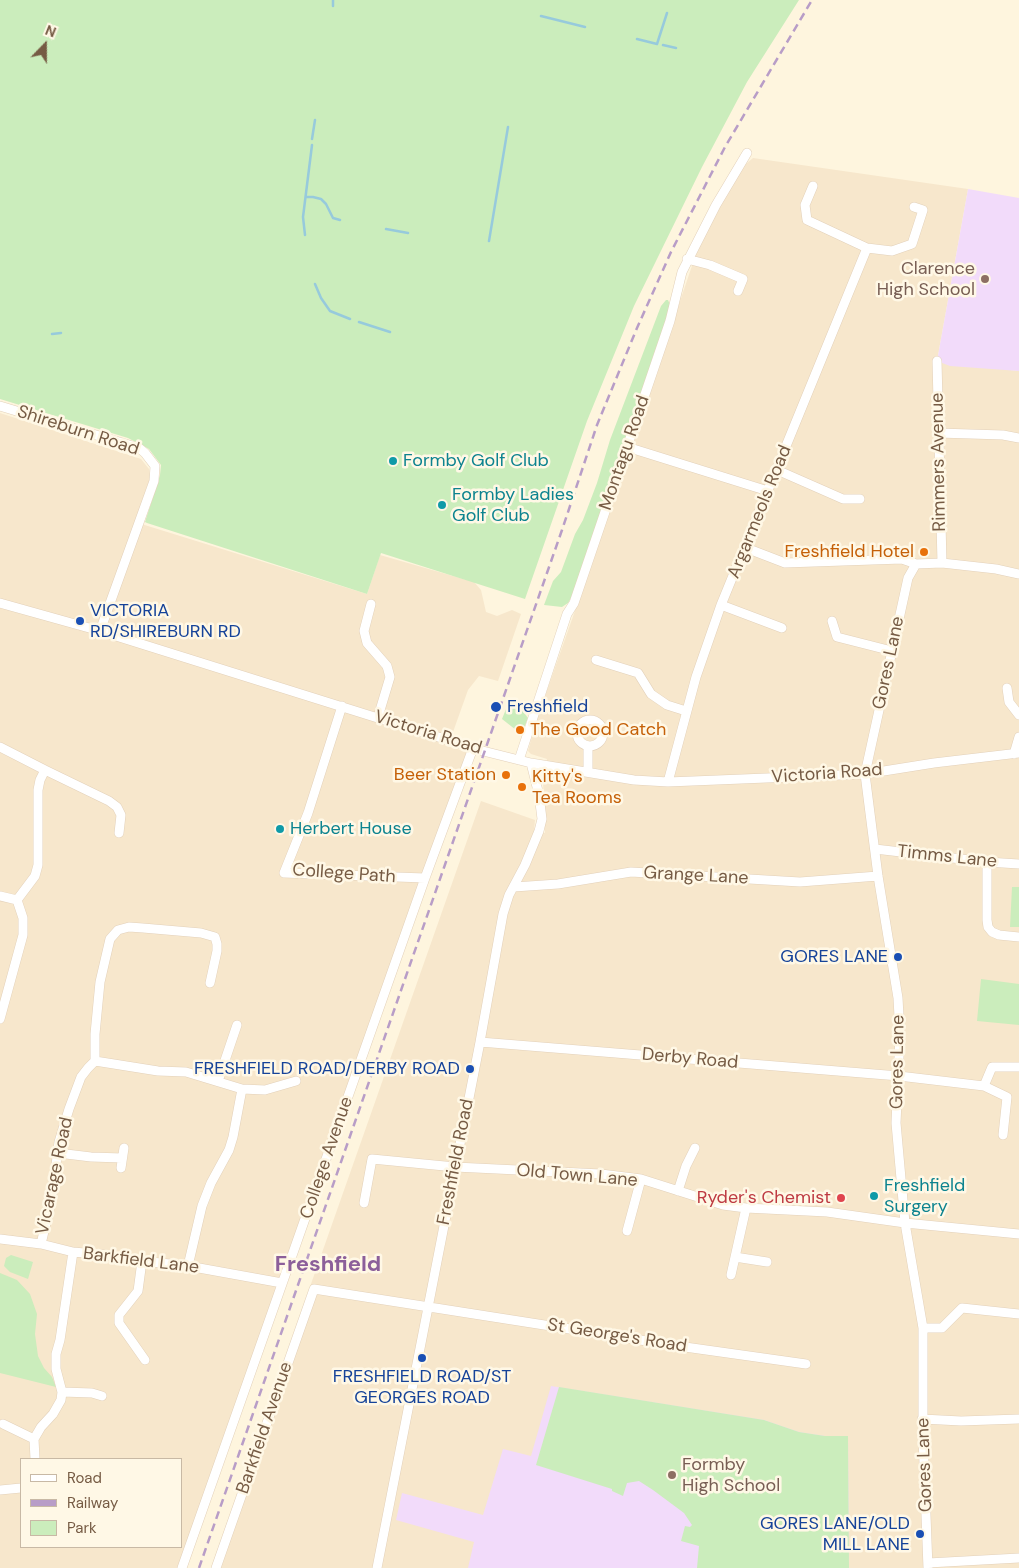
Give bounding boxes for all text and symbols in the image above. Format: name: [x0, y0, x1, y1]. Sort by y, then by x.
north arrow: [20, 20, 70, 70]
text: N: [43, 21, 59, 41]
place label: Clarence High School: [877, 258, 975, 300]
marker: Clarence High School: [979, 273, 991, 285]
street label: Rimmers Avenue: [927, 392, 951, 532]
street label: Montagu Road: [595, 393, 655, 513]
street label: Shireburn Road: [14, 401, 142, 461]
street label: Argarmeols Road: [723, 442, 797, 582]
place label: Formby Golf Club: [403, 450, 549, 472]
marker: Formby Golf Club: [387, 455, 399, 467]
place label: Formby Ladies Golf Club: [452, 484, 574, 526]
marker: Formby Ladies Golf Club: [436, 499, 448, 511]
place label: Freshfield Hotel: [784, 541, 914, 563]
marker: Freshfield Hotel: [918, 546, 930, 558]
place label: VICTORIA RD/SHIREBURN RD: [90, 600, 241, 642]
marker: VICTORIA RD/SHIREBURN RD: [74, 615, 86, 627]
street label: Gores Lane: [869, 615, 909, 711]
place label: Freshfield: [507, 696, 588, 718]
marker: Freshfield: [489, 700, 503, 714]
street label: Victoria Road: [372, 706, 484, 760]
place label: The Good Catch: [530, 719, 666, 741]
marker: The Good Catch: [514, 724, 526, 736]
street label: Victoria Road: [771, 759, 883, 789]
place label: Beer Station: [394, 764, 496, 786]
place label: Kitty's Tea Rooms: [532, 766, 622, 809]
marker: Beer Station: [500, 769, 512, 781]
marker: Kitty's Tea Rooms: [516, 781, 528, 793]
place label: Herbert House: [290, 818, 412, 840]
marker: Herbert House: [274, 823, 286, 835]
street label: Timms Lane: [896, 841, 998, 873]
street label: College Path: [292, 860, 396, 888]
street label: Grange Lane: [643, 862, 749, 890]
place label: GORES LANE: [780, 946, 888, 968]
marker: GORES LANE: [892, 951, 904, 963]
street label: Gores Lane: [886, 1015, 910, 1109]
street label: Derby Road: [641, 1044, 739, 1074]
place label: FRESHFIELD ROAD/DERBY ROAD: [194, 1058, 460, 1080]
marker: FRESHFIELD ROAD/DERBY ROAD: [464, 1063, 476, 1075]
street label: College Avenue: [296, 1094, 358, 1222]
street label: Freshfield Road: [433, 1097, 479, 1227]
street label: Vicarage Road: [32, 1115, 78, 1237]
street label: Old Town Lane: [516, 1160, 638, 1192]
place label: Freshfield Surgery: [884, 1175, 965, 1218]
place label: Ryder's Chemist: [697, 1187, 831, 1209]
marker: Freshfield Surgery: [868, 1190, 880, 1202]
marker: Ryder's Chemist: [835, 1192, 847, 1204]
street label: Barkfield Lane: [82, 1243, 200, 1279]
district label: Freshfield: [275, 1252, 381, 1278]
street label: St George's Road: [546, 1314, 688, 1358]
marker: FRESHFIELD ROAD/ST GEORGES ROAD: [416, 1352, 428, 1364]
street label: Barkfield Avenue: [232, 1359, 298, 1497]
place label: FRESHFIELD ROAD/ST GEORGES ROAD: [333, 1366, 511, 1408]
street label: Gores Lane: [913, 1417, 937, 1513]
place label: Formby High School: [682, 1454, 780, 1496]
legend: [20, 1458, 182, 1548]
text: Road: [67, 1468, 102, 1488]
marker: Formby High School: [666, 1469, 678, 1481]
text: Railway: [67, 1493, 118, 1513]
place label: GORES LANE/OLD MILL LANE: [760, 1513, 910, 1556]
text: Park: [67, 1518, 97, 1538]
marker: GORES LANE/OLD MILL LANE: [914, 1528, 926, 1540]

